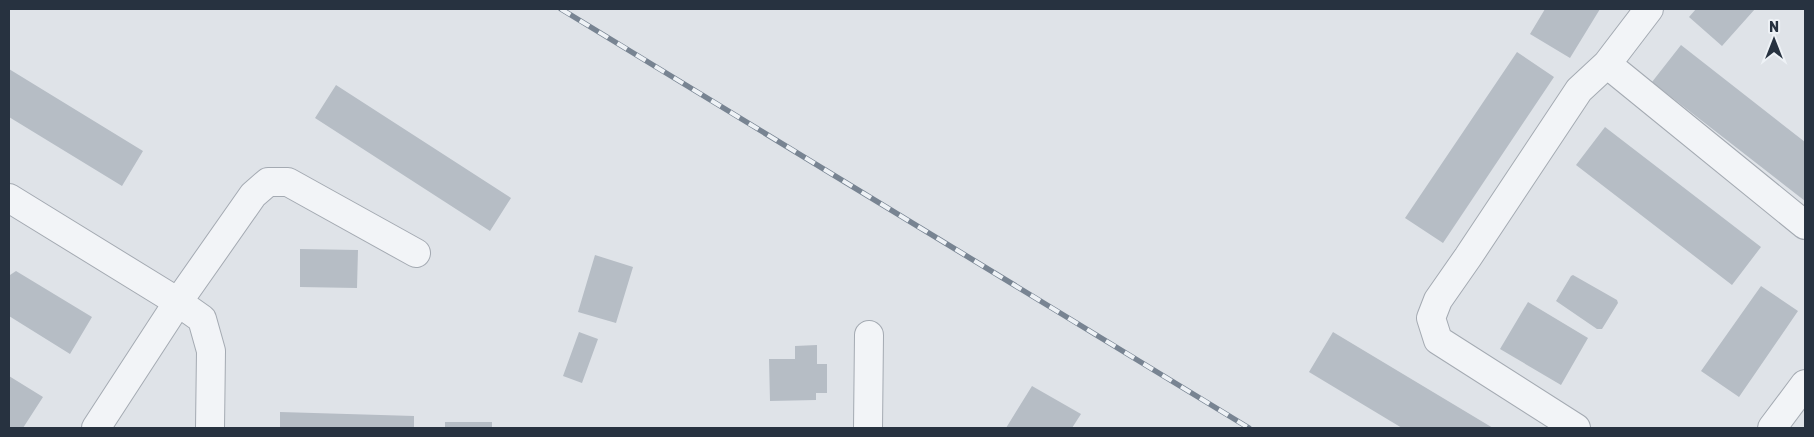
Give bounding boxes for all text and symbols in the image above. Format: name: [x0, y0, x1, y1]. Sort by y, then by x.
north arrow: [1749, 15, 1799, 65]
text: N: [1769, 19, 1779, 36]

